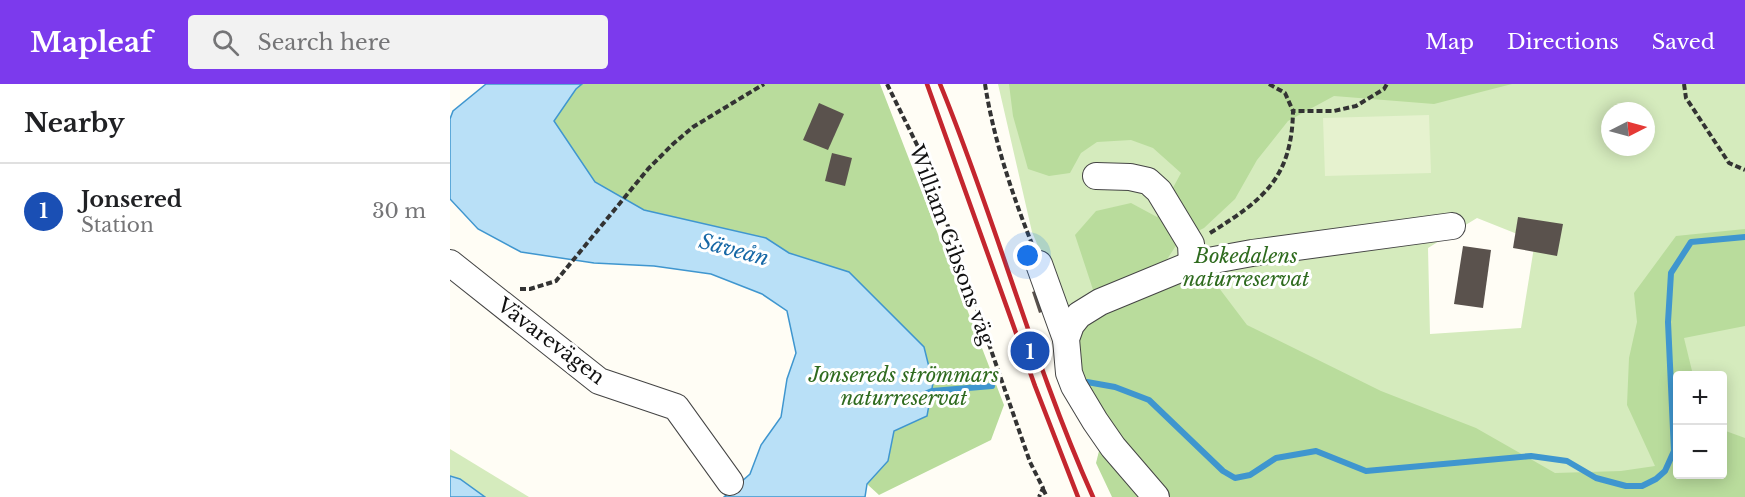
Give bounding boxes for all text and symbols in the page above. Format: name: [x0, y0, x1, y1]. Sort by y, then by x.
search box: [188, 15, 608, 69]
text: Mapleaf: [30, 25, 152, 60]
icon: search: [209, 26, 242, 59]
text: Search here: [257, 29, 391, 56]
text: Map: [1425, 29, 1474, 55]
text: Directions: [1507, 29, 1619, 55]
text: Saved: [1652, 29, 1715, 55]
north arrow: [1601, 102, 1655, 156]
text: Nearby: [24, 107, 125, 139]
street label: William Gibsons väg: [904, 141, 1000, 349]
text: Jonsered: [81, 186, 182, 213]
text: 1: [39, 199, 48, 223]
text: 30 m: [372, 199, 426, 223]
text: Station: [81, 213, 154, 237]
water label: Säveån: [696, 228, 772, 272]
your location: [1013, 241, 1042, 270]
park label: Bokedalens naturreservat: [1183, 244, 1310, 291]
street label: Vävarevägen: [492, 292, 610, 389]
pin: 1: [1010, 328, 1050, 374]
park label: Jonsereds strömmars naturreservat: [808, 363, 1000, 410]
map controls: [1673, 371, 1727, 479]
button: +: [1673, 371, 1727, 425]
button: −: [1673, 425, 1727, 479]

